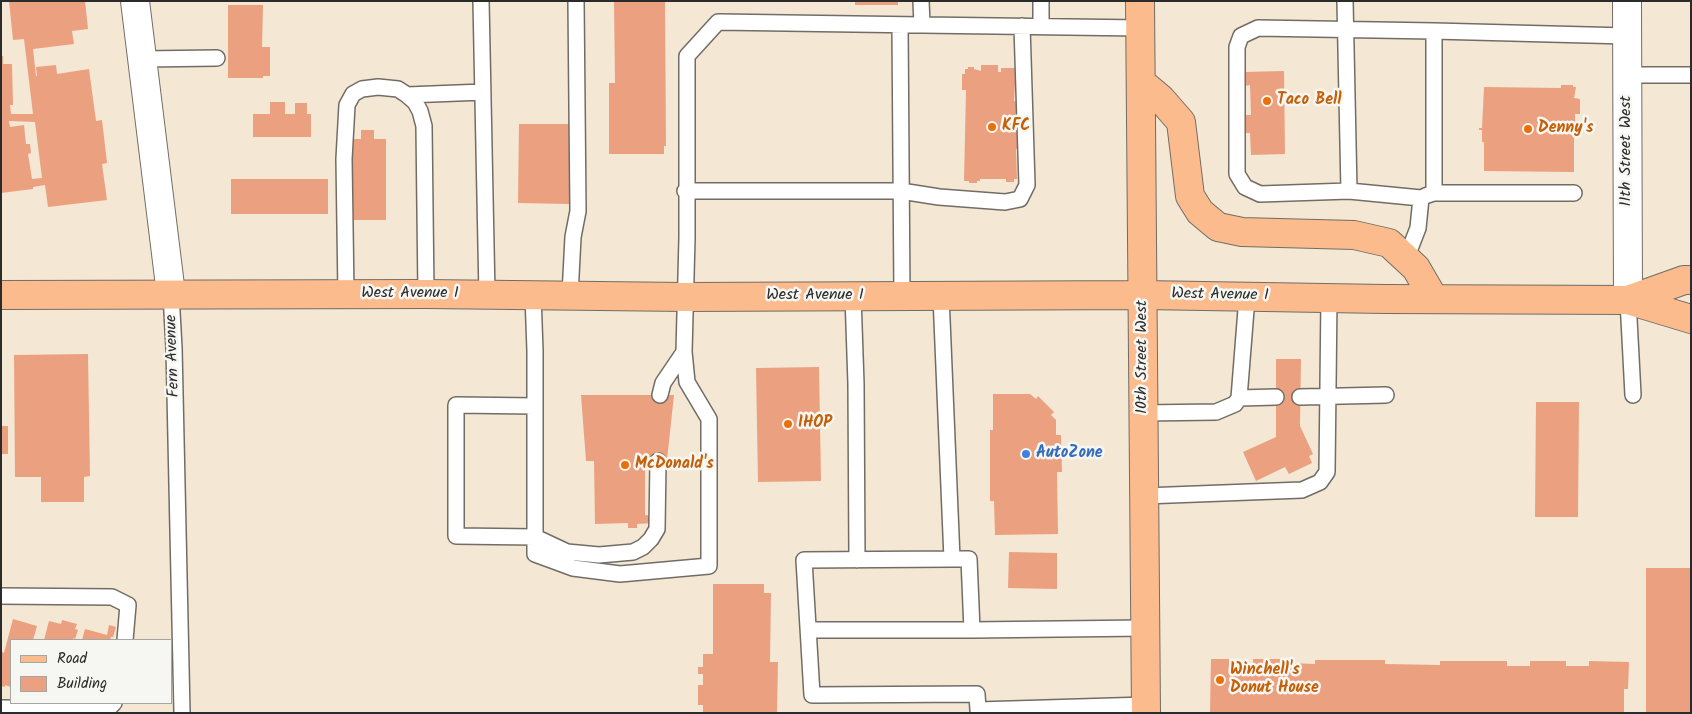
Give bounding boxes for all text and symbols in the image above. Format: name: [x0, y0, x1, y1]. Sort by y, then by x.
place label: Taco Bell: [1277, 91, 1341, 111]
marker: Taco Bell: [1261, 95, 1273, 107]
street label: 11th Street West: [1617, 96, 1637, 206]
place label: KFC: [1002, 117, 1030, 137]
place label: Denny's: [1538, 119, 1594, 139]
marker: KFC: [986, 121, 998, 133]
marker: Denny's: [1522, 123, 1534, 135]
street label: West Avenue I: [361, 284, 459, 304]
street label: West Avenue I: [766, 286, 864, 306]
street label: West Avenue I: [1171, 286, 1269, 306]
street label: 10th Street West: [1133, 300, 1153, 414]
street label: Fern Avenue: [163, 314, 185, 398]
place label: IHOP: [798, 414, 832, 434]
marker: IHOP: [782, 418, 794, 430]
place label: AutoZone: [1036, 444, 1103, 464]
marker: AutoZone: [1020, 448, 1032, 460]
place label: McDonald's: [635, 455, 714, 475]
marker: McDonald's: [619, 459, 631, 471]
legend: [10, 639, 172, 704]
text: Road: [57, 647, 87, 671]
place label: Winchell's Donut House: [1230, 661, 1319, 699]
text: Building: [57, 672, 107, 696]
marker: Winchell's Donut House: [1214, 674, 1226, 686]

